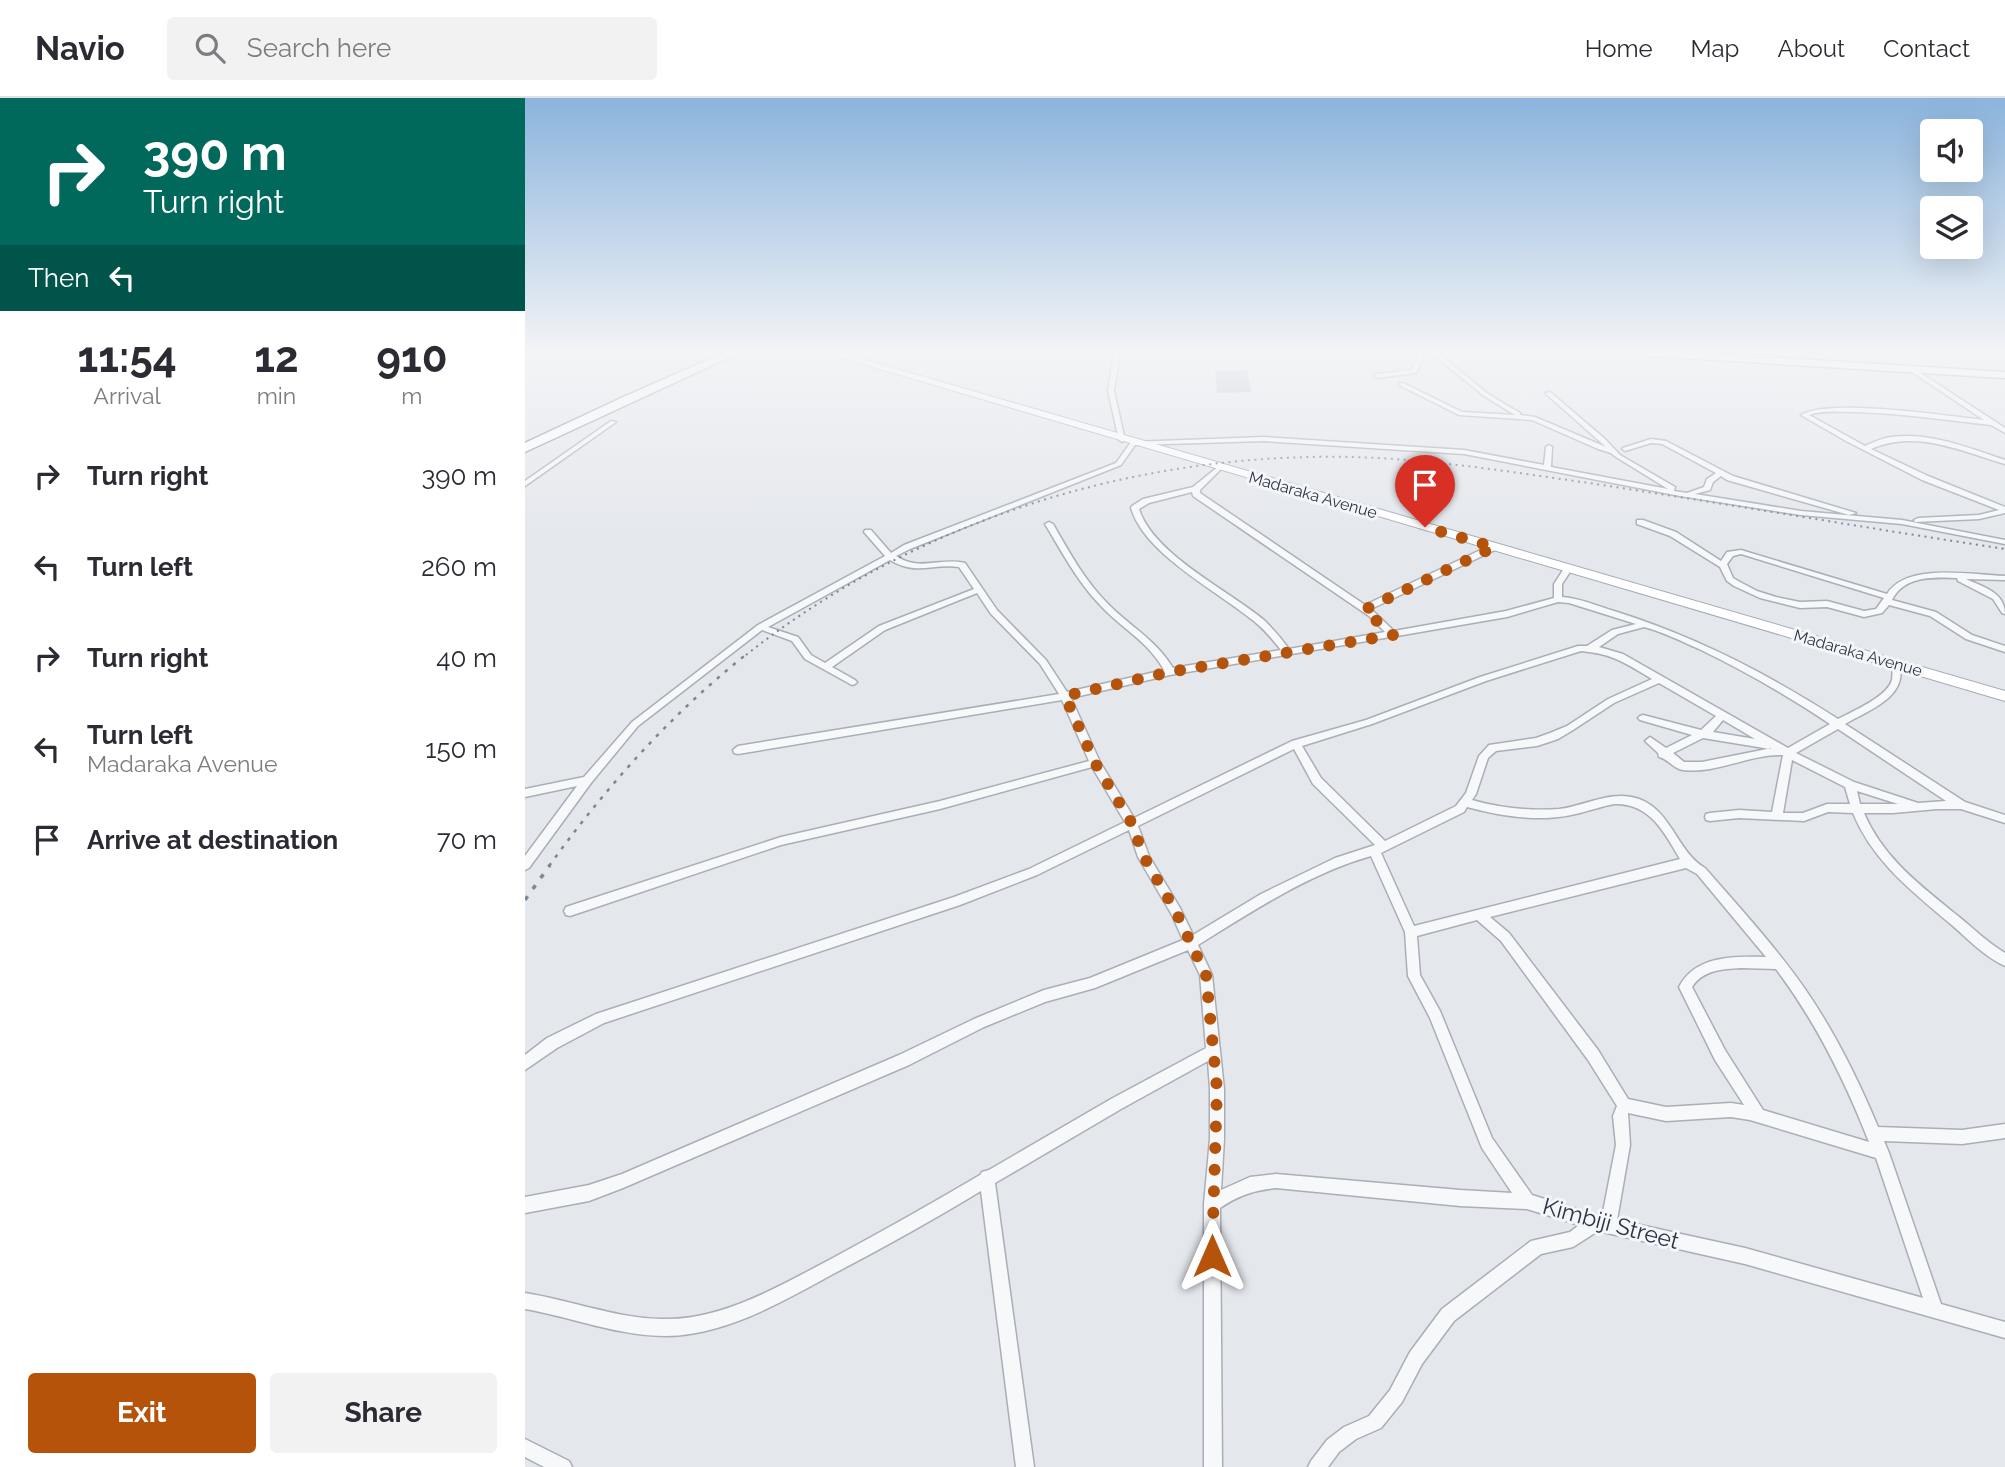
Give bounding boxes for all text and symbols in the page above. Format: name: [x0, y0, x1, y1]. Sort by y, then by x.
search box: [167, 17, 657, 80]
text: Navio: [35, 29, 125, 68]
icon: search: [191, 29, 229, 67]
text: Search here: [247, 33, 391, 63]
text: Home: [1585, 34, 1653, 63]
text: Map: [1691, 34, 1739, 63]
text: About: [1777, 34, 1845, 63]
text: Contact: [1883, 34, 1970, 63]
map controls: [1920, 119, 1983, 259]
button: sound: [1920, 119, 1983, 182]
text: 390 m: [143, 124, 287, 181]
icon: right: [28, 126, 119, 217]
text: Turn right: [143, 183, 284, 220]
button: layers: [1920, 196, 1983, 259]
icon: left: [103, 259, 141, 297]
text: Then: [28, 263, 89, 293]
text: 11:54: [78, 333, 177, 382]
text: 12: [254, 333, 299, 382]
text: 910: [376, 333, 447, 382]
text: Arrival: [93, 382, 161, 409]
text: min: [257, 382, 296, 409]
text: m: [401, 382, 422, 409]
pin: [1395, 455, 1455, 527]
icon: right: [28, 457, 66, 495]
text: Turn right: [87, 461, 208, 491]
text: 390 m: [421, 461, 497, 491]
icon: arrive: [1406, 466, 1444, 504]
street label: Madaraka Avenue: [1247, 468, 1379, 522]
icon: left: [28, 548, 66, 586]
text: Turn left: [87, 552, 193, 582]
text: 260 m: [421, 552, 497, 582]
street label: Madaraka Avenue: [1792, 626, 1924, 680]
icon: right: [28, 639, 66, 677]
text: Turn right: [87, 643, 208, 673]
text: 40 m: [436, 643, 497, 673]
text: Turn left: [87, 720, 193, 750]
icon: left: [28, 730, 66, 768]
text: 150 m: [425, 734, 497, 764]
text: Madaraka Avenue: [87, 750, 278, 777]
icon: arrive: [28, 821, 66, 859]
text: Arrive at destination: [87, 825, 338, 855]
text: 70 m: [437, 825, 497, 855]
street label: Kimbiji Street: [1540, 1192, 1682, 1254]
position arrow: [1175, 1219, 1249, 1293]
button: Exit: [28, 1373, 256, 1453]
button: Share: [270, 1373, 497, 1453]

